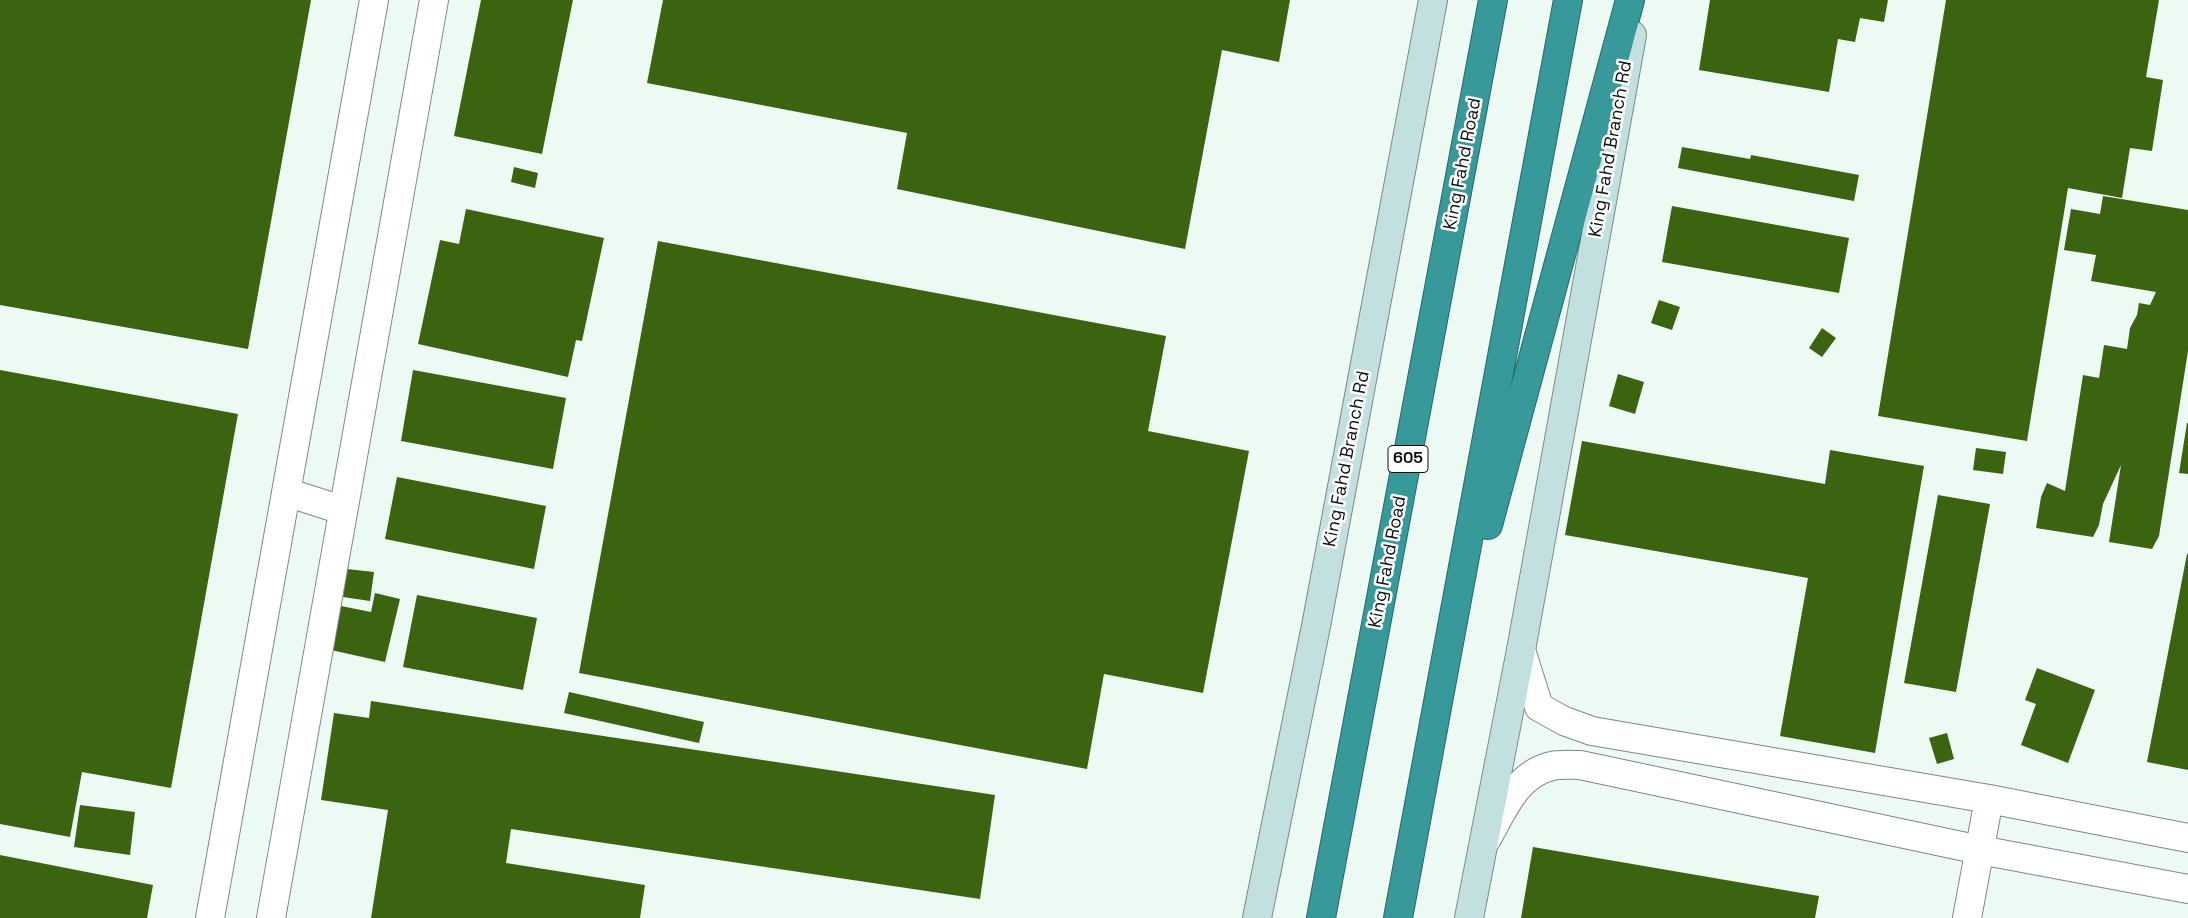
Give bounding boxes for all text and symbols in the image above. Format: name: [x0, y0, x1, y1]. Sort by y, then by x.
street label: King Fahd Branch Rd: [1585, 59, 1637, 239]
street label: King Fahd Road: [1440, 96, 1486, 232]
street label: King Fahd Branch Rd: [1319, 369, 1375, 549]
road number: 605: [1388, 446, 1428, 472]
street label: King Fahd Road: [1365, 494, 1411, 630]

